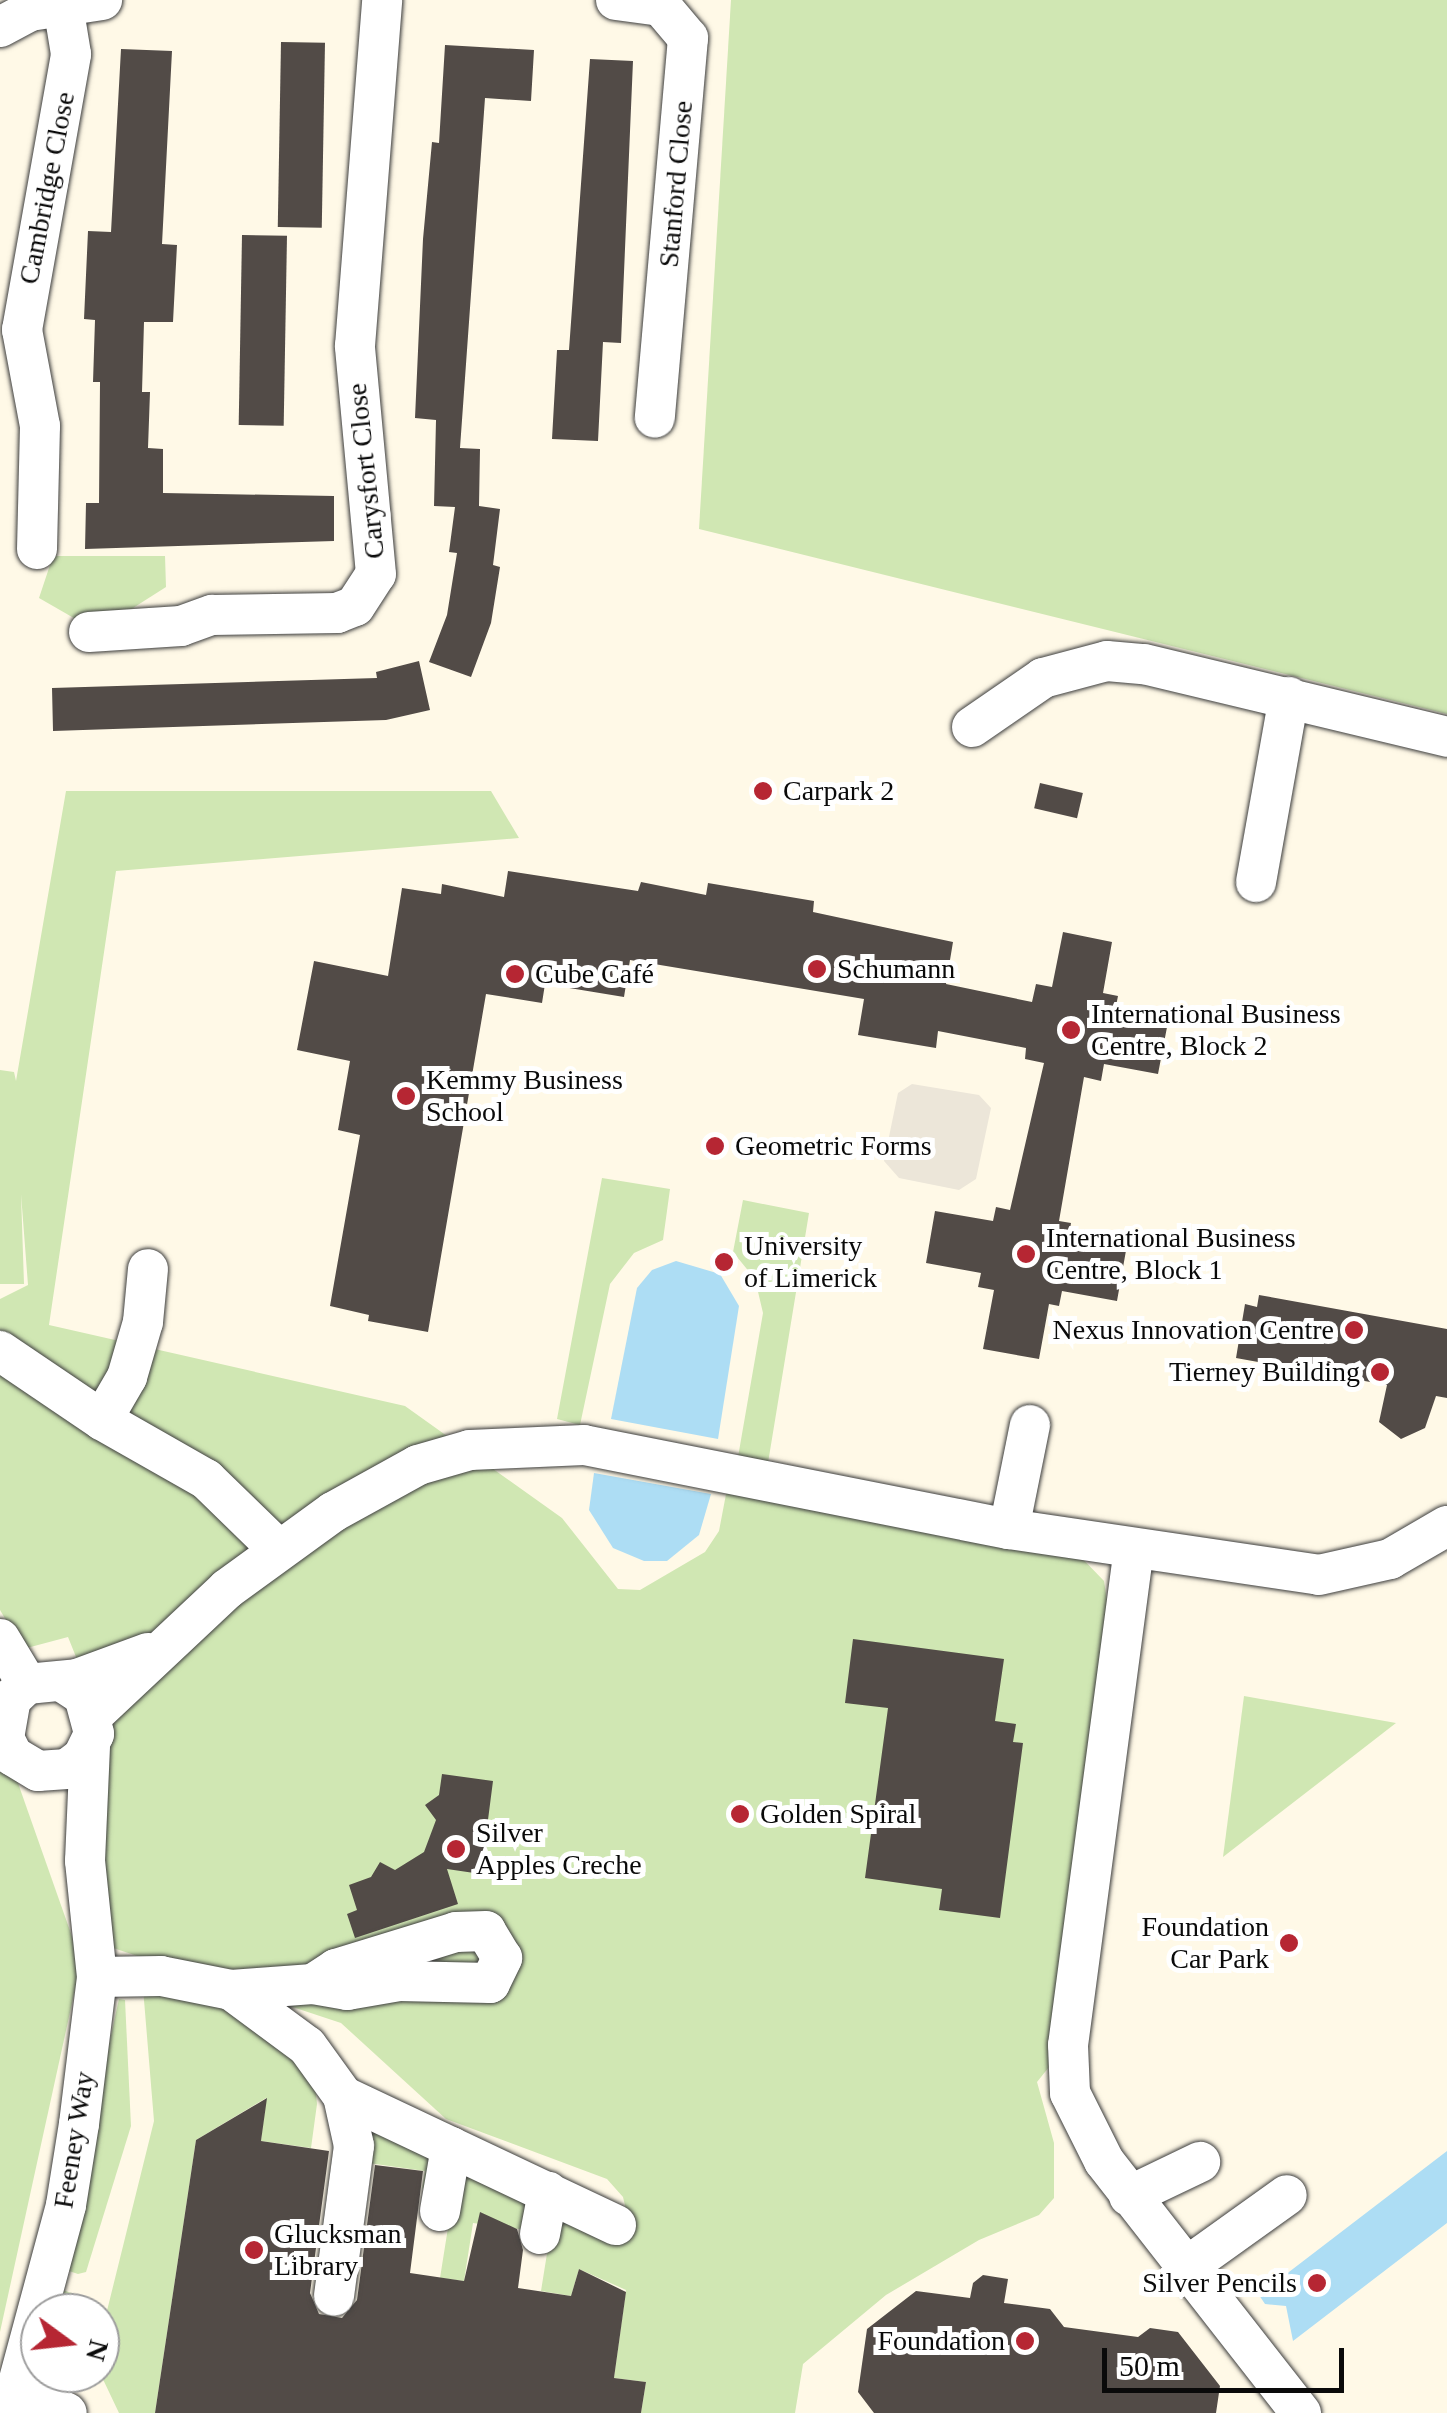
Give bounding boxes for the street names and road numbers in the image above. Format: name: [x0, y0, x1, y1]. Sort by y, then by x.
street label: Cambridge Close: [12, 89, 82, 287]
street label: Stanford Close: [652, 99, 700, 269]
street label: Carysfort Close: [340, 381, 392, 561]
street label: Feeney Way: [47, 2069, 101, 2211]

